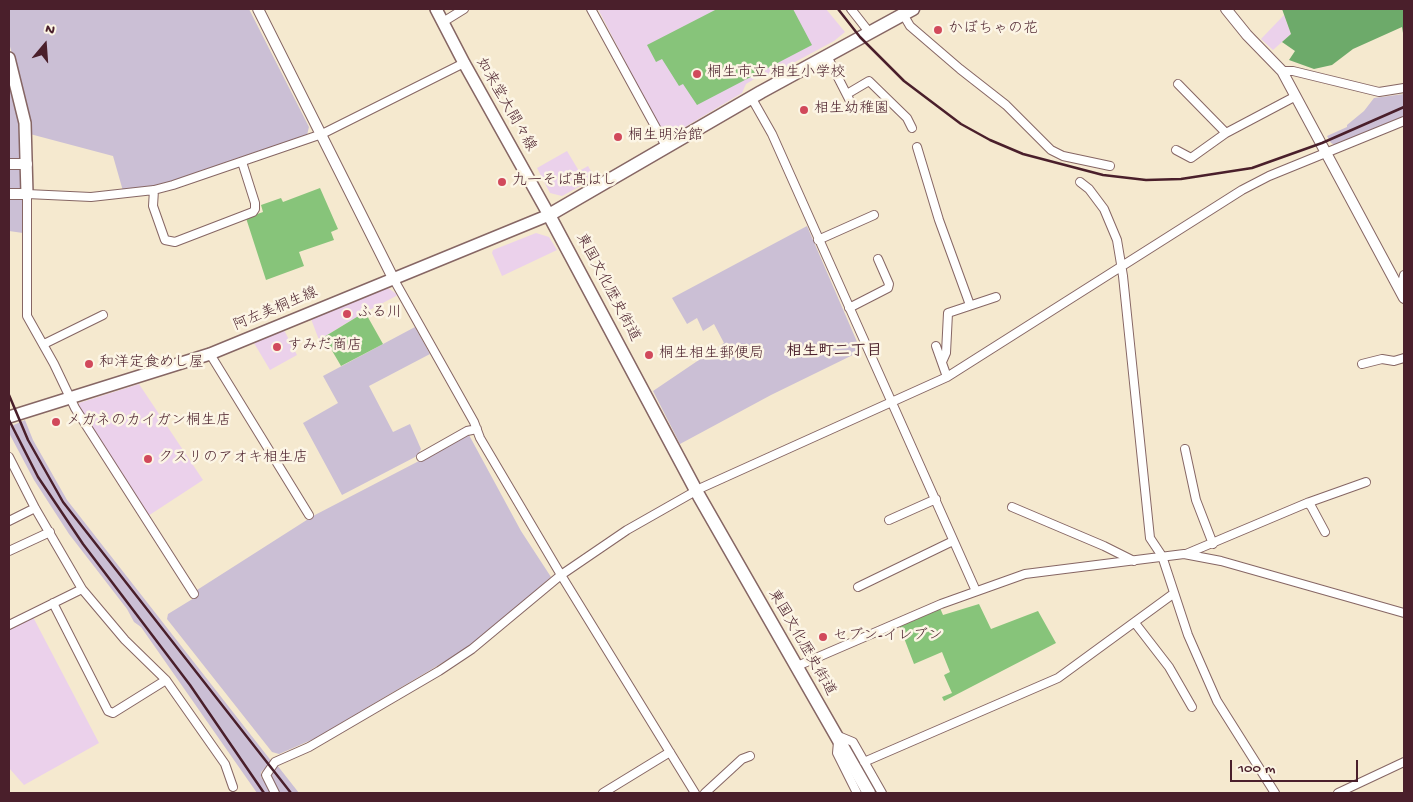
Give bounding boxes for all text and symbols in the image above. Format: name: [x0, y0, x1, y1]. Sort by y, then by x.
north arrow: [20, 20, 70, 70]
text: N: [43, 21, 57, 40]
place label: かぼちゃの花: [948, 21, 1038, 39]
marker: かぼちゃの花: [932, 24, 944, 36]
street label: 如来堂大間々線: [471, 55, 539, 155]
place label: 桐生市立 相生小学校: [707, 65, 846, 83]
marker: 桐生市立 相生小学校: [691, 68, 703, 80]
place label: 相生幼稚園: [814, 101, 889, 119]
marker: 相生幼稚園: [798, 104, 810, 116]
place label: 桐生明治館: [628, 128, 703, 146]
marker: 桐生明治館: [612, 131, 624, 143]
place label: 九一そば髙はし: [512, 173, 617, 191]
marker: 九一そば髙はし: [496, 176, 508, 188]
street label: 東国文化歴史街道: [571, 231, 643, 345]
street label: 阿左美桐生線: [231, 284, 321, 336]
place label: ふる川: [357, 305, 402, 323]
marker: ふる川: [341, 308, 353, 320]
place label: すみだ商店: [287, 338, 362, 356]
marker: すみだ商店: [271, 341, 283, 353]
district label: 相生町二丁目: [786, 343, 882, 363]
place label: 桐生相生郵便局: [659, 346, 764, 364]
marker: 桐生相生郵便局: [643, 349, 655, 361]
place label: 和洋定食めし屋: [99, 355, 204, 373]
marker: 和洋定食めし屋: [83, 358, 95, 370]
place label: メガネのカイガン桐生店: [66, 413, 231, 431]
marker: メガネのカイガン桐生店: [50, 416, 62, 428]
place label: クスリのアオキ相生店: [158, 450, 308, 468]
marker: クスリのアオキ相生店: [142, 453, 154, 465]
street label: 東国文化歴史街道: [763, 587, 839, 699]
place label: セブン-イレブン: [833, 628, 943, 646]
marker: セブン-イレブン: [817, 631, 829, 643]
scale bar: [1233, 750, 1360, 782]
text: 100 m: [1238, 760, 1275, 778]

